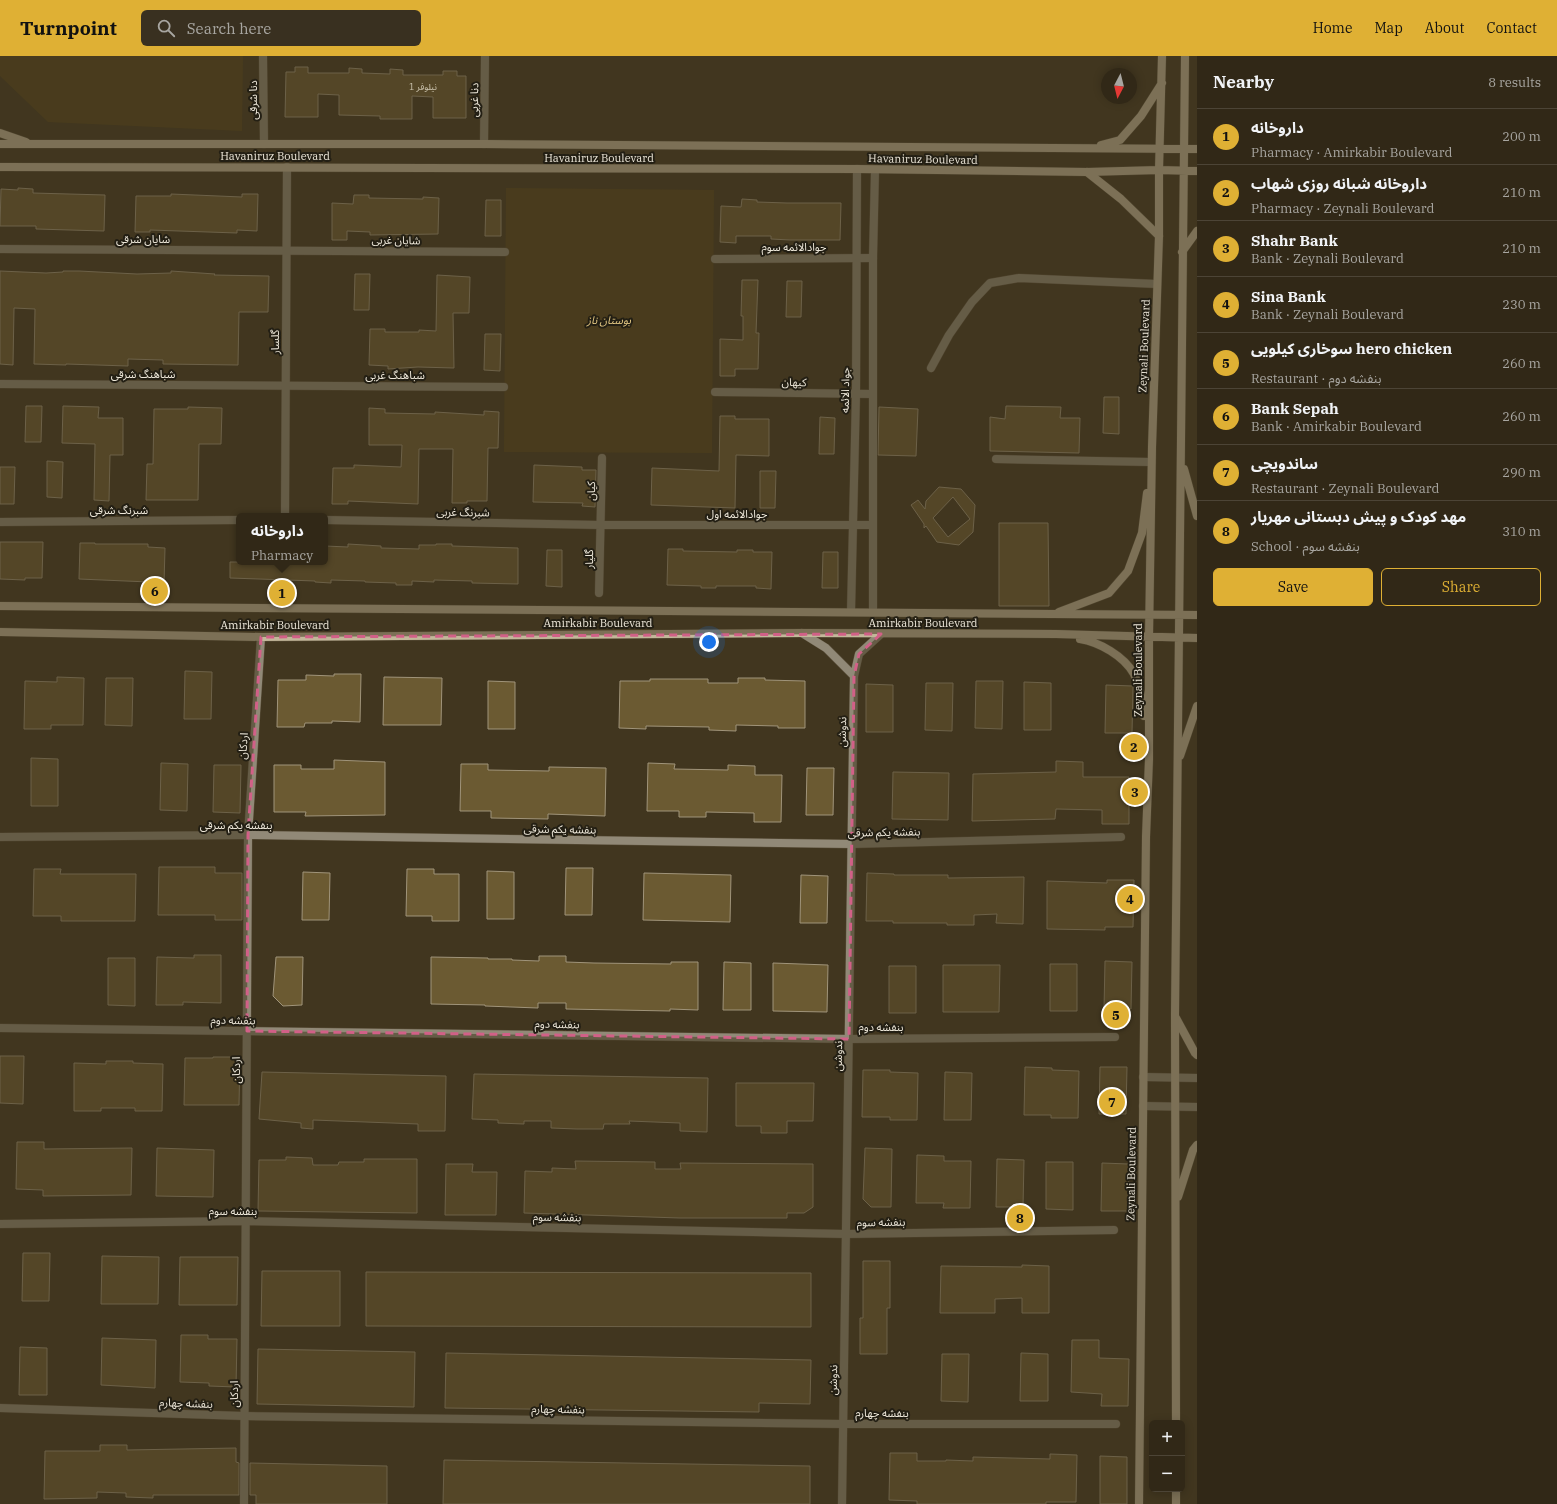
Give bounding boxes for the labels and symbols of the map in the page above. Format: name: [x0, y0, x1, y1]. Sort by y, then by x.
north arrow: [1101, 68, 1137, 104]
street label: دنا شرقی: [246, 80, 260, 120]
house number: نیلوفر 1: [409, 81, 437, 93]
street label: دنا غربی: [467, 83, 481, 117]
street label: Havaniruz Boulevard: [220, 149, 330, 163]
street label: Havaniruz Boulevard: [544, 151, 654, 165]
street label: Havaniruz Boulevard: [868, 151, 978, 167]
street label: شایان شرقی: [116, 232, 170, 246]
street label: شایان غربی: [371, 233, 421, 247]
street label: جوادالائمه سوم: [762, 240, 827, 255]
street label: Zeynali Boulevard: [1135, 299, 1153, 393]
park label: بوستان ناز: [586, 313, 632, 327]
street label: گلسار: [268, 329, 282, 355]
street label: جواد الائمه: [838, 366, 852, 413]
street label: شباهنگ شرقی: [111, 367, 176, 381]
street label: شباهنگ غربی: [365, 368, 425, 382]
street label: کیهان: [781, 375, 807, 389]
street label: کیان: [584, 481, 598, 501]
street label: شبرنگ شرقی: [90, 503, 149, 517]
street label: شبرنگ غربی: [436, 505, 490, 520]
street label: جوادالائمه اول: [707, 507, 768, 521]
street label: گلیار: [582, 549, 596, 570]
pin: 6: [142, 576, 168, 606]
pin: 1: [269, 578, 295, 608]
street label: Amirkabir Boulevard: [543, 616, 653, 630]
street label: Amirkabir Boulevard: [868, 616, 978, 630]
street label: Amirkabir Boulevard: [220, 618, 330, 632]
street label: Zeynali Boulevard: [1131, 623, 1145, 717]
your location: [699, 632, 719, 652]
street label: ندوشن: [835, 717, 849, 747]
street label: اردکان: [235, 732, 251, 760]
pin: 2: [1121, 732, 1147, 762]
pin: 3: [1122, 777, 1148, 807]
street label: بنفشه یکم شرقی: [200, 818, 272, 834]
street label: بنفشه یکم شرقی: [523, 821, 597, 839]
street label: بنفشه یکم شرقی: [848, 824, 921, 842]
pin: 4: [1117, 884, 1143, 914]
pin: 5: [1103, 1000, 1129, 1030]
street label: بنفشه دوم: [210, 1013, 256, 1028]
street label: بنفشه دوم: [534, 1017, 580, 1032]
street label: بنفشه دوم: [859, 1020, 903, 1035]
street label: ندوشن: [831, 1041, 845, 1071]
street label: اردکان: [229, 1057, 243, 1083]
pin: 7: [1099, 1087, 1125, 1117]
street label: Zeynali Boulevard: [1123, 1127, 1139, 1221]
pin: 8: [1007, 1203, 1033, 1233]
street label: بنفشه سوم: [209, 1204, 257, 1219]
street label: بنفشه سوم: [533, 1210, 581, 1225]
street label: بنفشه سوم: [857, 1215, 905, 1230]
street label: ندوشن: [826, 1365, 840, 1395]
street label: اردکان: [227, 1381, 241, 1407]
street label: بنفشه چهارم: [159, 1395, 213, 1412]
street label: بنفشه چهارم: [531, 1402, 585, 1418]
street label: بنفشه چهارم: [855, 1406, 909, 1421]

